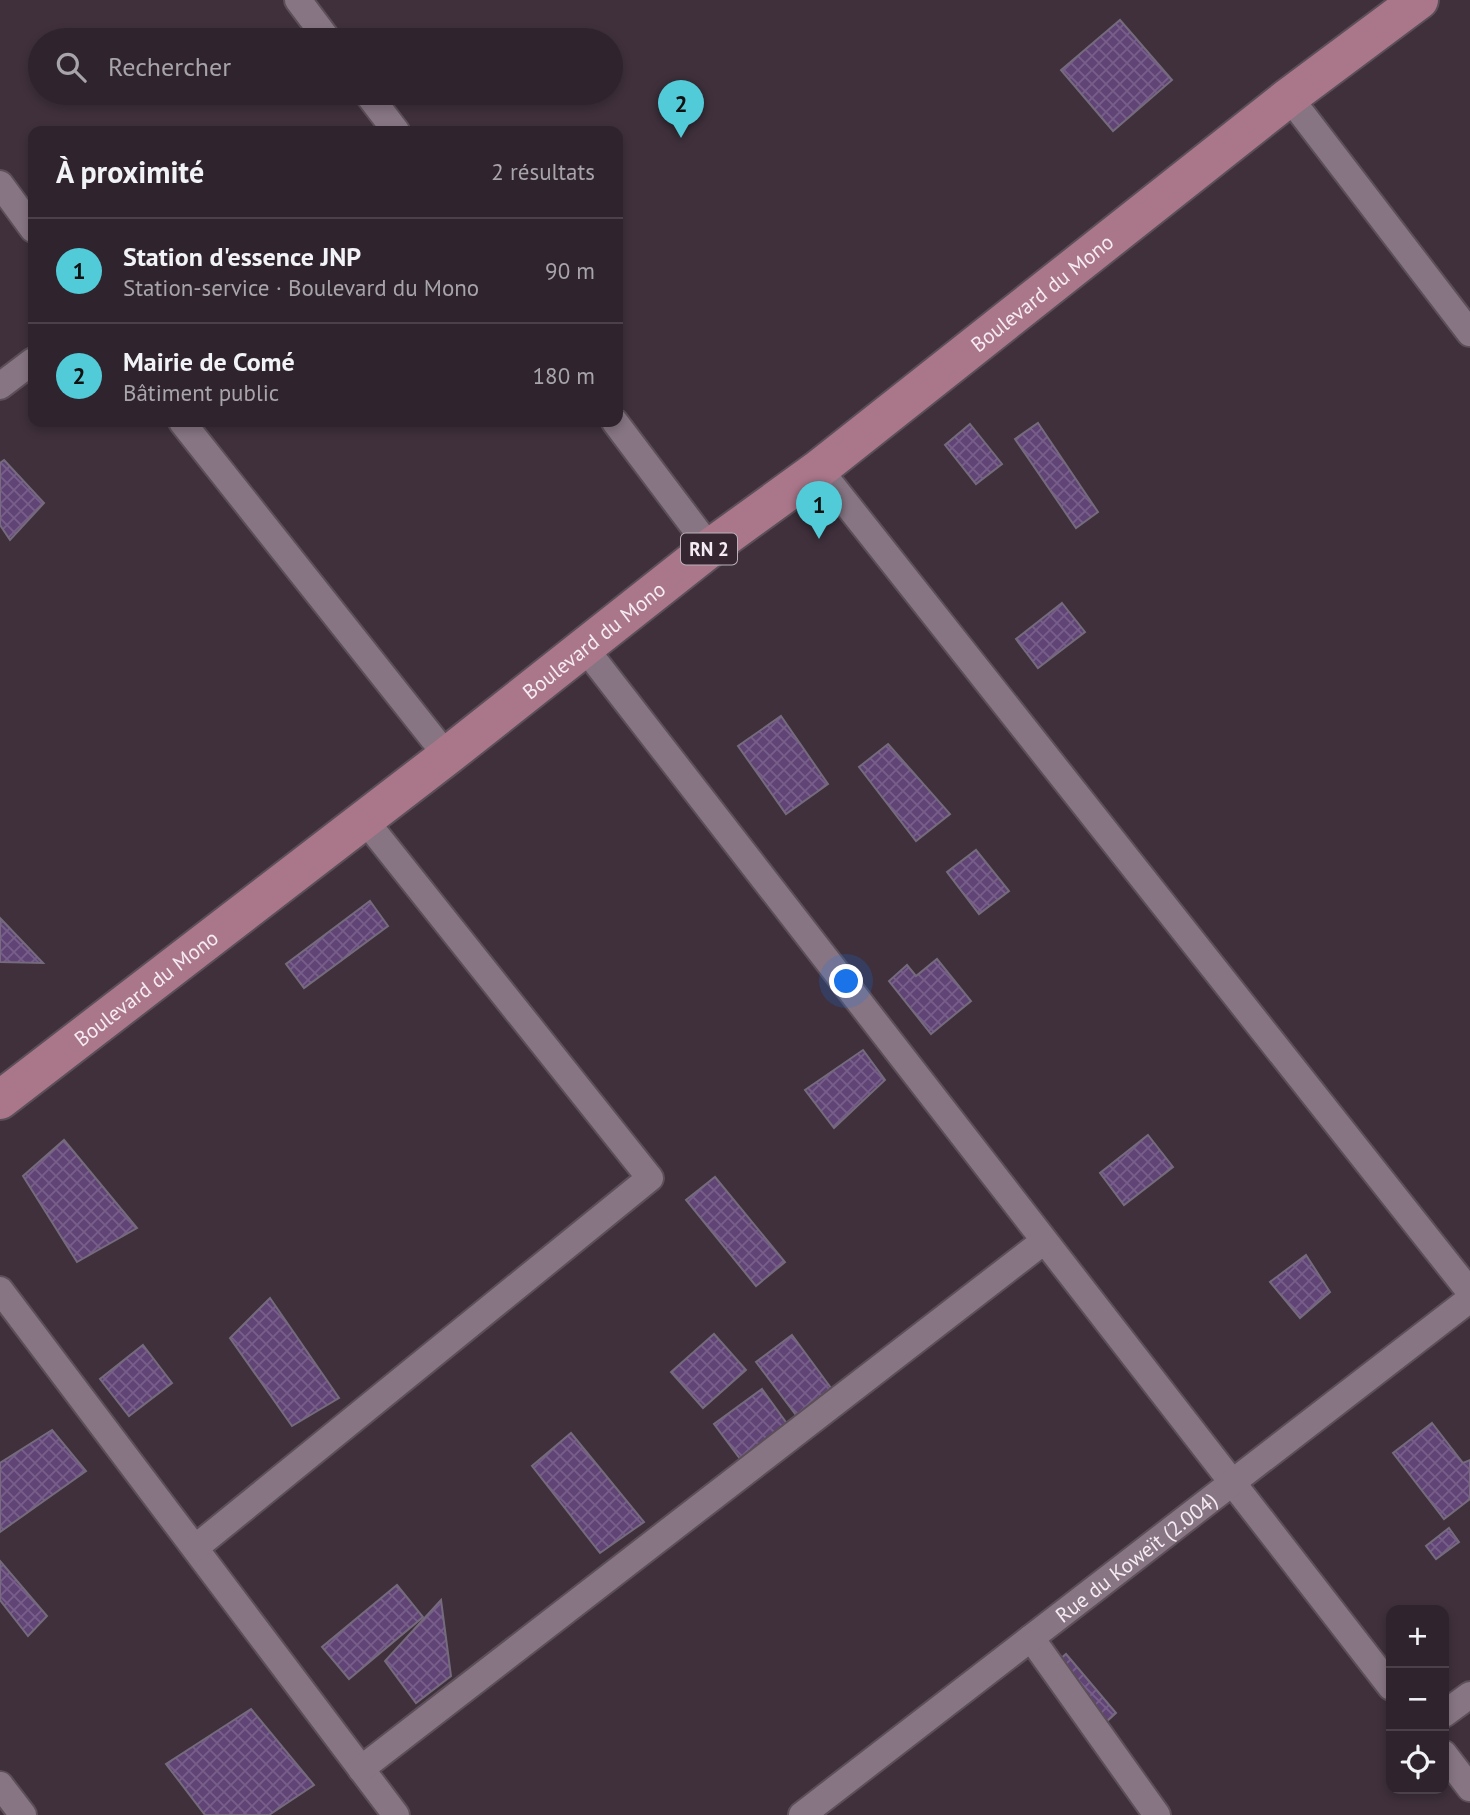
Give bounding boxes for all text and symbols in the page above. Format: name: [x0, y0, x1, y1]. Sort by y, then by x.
search box: [28, 28, 623, 105]
icon: search: [52, 48, 90, 86]
text: Rechercher: [108, 50, 231, 83]
pin: 2: [658, 80, 704, 138]
text: À proximité: [56, 152, 204, 191]
text: 2 résultats: [491, 157, 595, 186]
street label: Boulevard du Mono: [965, 228, 1119, 358]
text: Station d'essence JNP: [123, 240, 361, 273]
text: 1: [72, 256, 86, 285]
text: 90 m: [545, 256, 595, 285]
text: Station-service · Boulevard du Mono: [123, 273, 479, 302]
text: Mairie de Comé: [123, 345, 295, 378]
text: 2: [72, 361, 86, 390]
text: 180 m: [533, 361, 595, 390]
text: Bâtiment public: [123, 378, 279, 407]
pin: 1: [796, 481, 842, 539]
road number: RN 2: [681, 534, 737, 564]
street label: Boulevard du Mono: [517, 575, 671, 705]
street label: Boulevard du Mono: [68, 924, 223, 1052]
your location: [829, 964, 863, 998]
street label: Rue du Koweït (2.004): [1050, 1486, 1222, 1628]
map controls: [1386, 1605, 1449, 1794]
button: +: [1386, 1605, 1449, 1668]
button: −: [1386, 1668, 1449, 1731]
button: locate: [1386, 1731, 1449, 1794]

